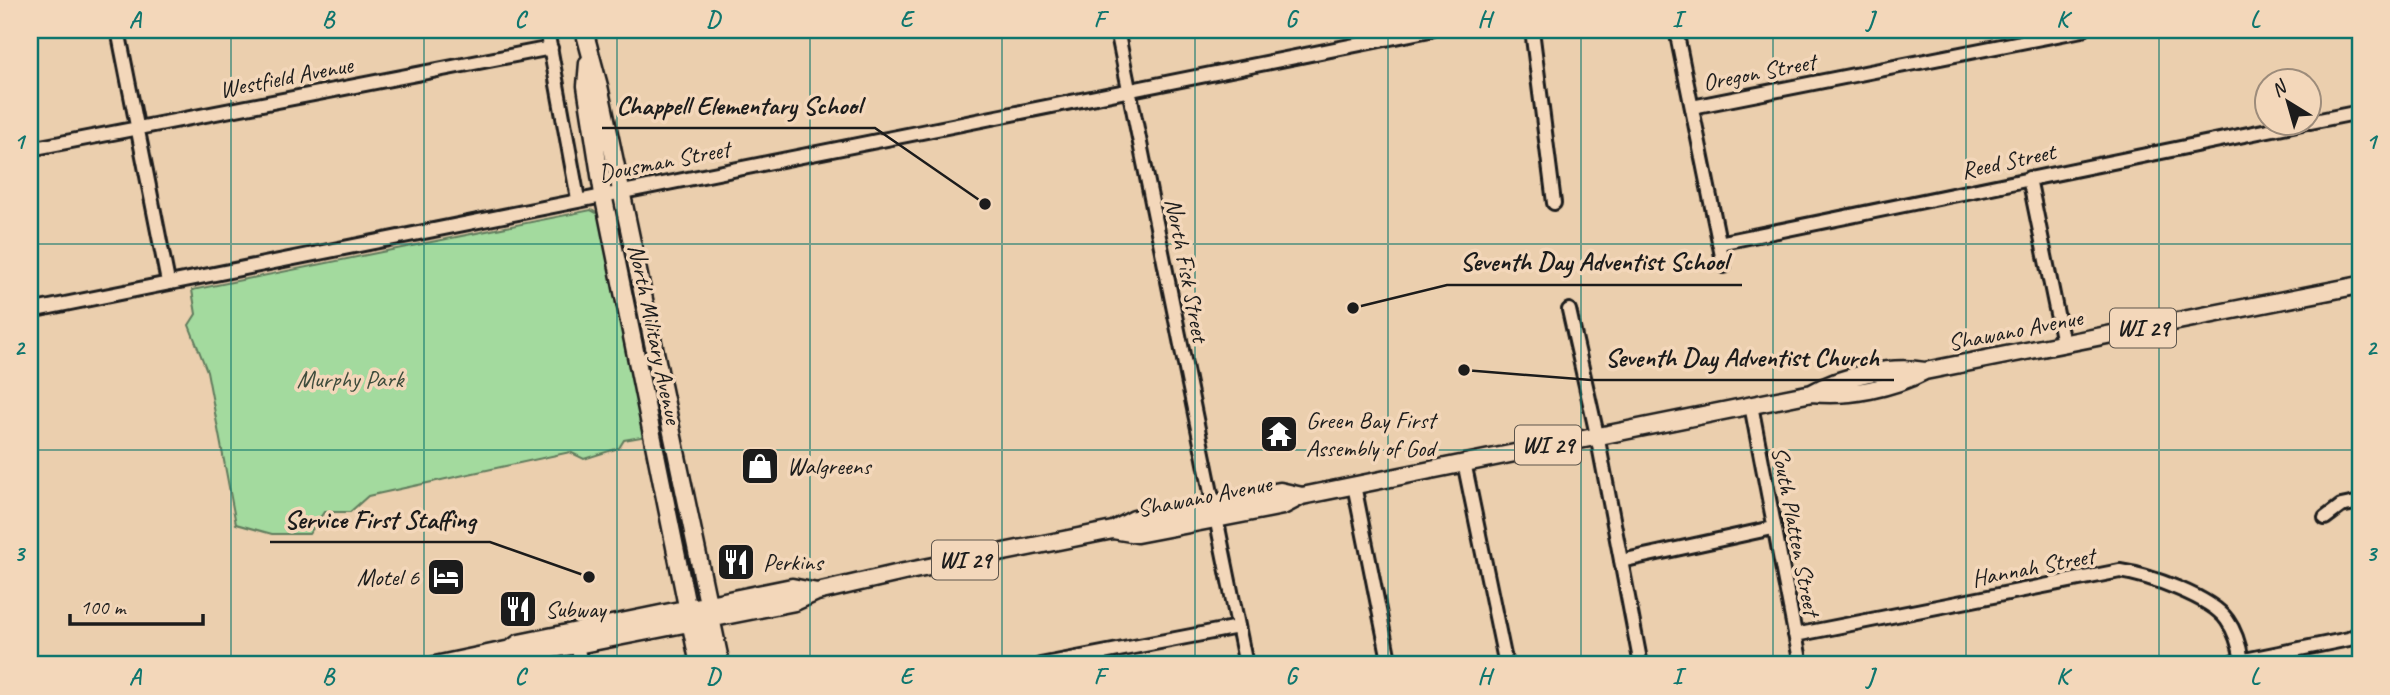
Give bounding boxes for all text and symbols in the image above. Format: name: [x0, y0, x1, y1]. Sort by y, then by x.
text: A: [129, 5, 143, 34]
text: B: [322, 5, 336, 34]
text: C: [515, 5, 529, 34]
text: D: [706, 5, 722, 34]
text: E: [900, 5, 916, 34]
text: F: [1094, 5, 1110, 34]
text: G: [1285, 5, 1300, 34]
text: H: [1477, 5, 1495, 34]
text: I: [1672, 5, 1687, 34]
text: J: [1864, 5, 1877, 34]
text: K: [2056, 5, 2072, 34]
text: L: [2250, 5, 2261, 34]
street label: Oregon Street: [1700, 46, 1821, 98]
street label: Westfield Avenue: [217, 49, 357, 105]
north arrow: [2254, 66, 2324, 136]
text: N: [2266, 74, 2293, 102]
callout: Chappell Elementary School: [602, 81, 875, 128]
text: Chappell Elementary School: [616, 89, 866, 122]
text: 1: [14, 127, 27, 156]
text: 1: [2366, 127, 2379, 156]
street label: Dousman Street: [596, 133, 735, 188]
street label: Reed Street: [1958, 136, 2060, 186]
street label: North Fisk Street: [1158, 196, 1216, 346]
callout: Seventh Day Adventist School: [1447, 238, 1742, 285]
street label: North Military Avenue: [621, 241, 689, 429]
text: Seventh Day Adventist School: [1460, 245, 1732, 278]
street label: Shawano Avenue: [1945, 302, 2087, 358]
road number: WI 29: [2110, 308, 2176, 348]
text: 2: [14, 333, 27, 362]
callout: Seventh Day Adventist Church: [1591, 333, 1894, 380]
text: 2: [2366, 333, 2379, 362]
text: Seventh Day Adventist Church: [1605, 341, 1880, 374]
park label: Murphy Park: [297, 364, 406, 394]
place label: Green Bay First Assembly of God: [1306, 405, 1438, 463]
temple icon: Green Bay First Assembly of God: [1258, 413, 1300, 455]
road number: WI 29: [1515, 426, 1581, 464]
street label: South Platten Street: [1765, 444, 1828, 621]
shop icon: Walgreens: [739, 445, 781, 487]
place label: Walgreens: [787, 451, 872, 481]
street label: Shawano Avenue: [1134, 468, 1276, 524]
callout: Service First Staffing: [270, 495, 490, 542]
text: Service First Staffing: [284, 503, 478, 536]
text: 3: [14, 539, 27, 568]
text: 3: [2366, 539, 2379, 568]
road number: WI 29: [932, 540, 998, 580]
street label: Hannah Street: [1969, 540, 2100, 594]
restaurant icon: Perkins: [715, 541, 757, 583]
place label: Perkins: [763, 547, 825, 577]
hotel icon: Motel 6: [425, 556, 467, 598]
place label: Motel 6: [357, 562, 420, 592]
scale bar: [70, 583, 203, 627]
restaurant icon: Subway: [497, 588, 539, 630]
text: 100 m: [80, 594, 127, 620]
place label: Subway: [545, 594, 607, 624]
text: A: [129, 662, 143, 691]
text: B: [322, 662, 336, 691]
text: C: [515, 662, 529, 691]
text: D: [706, 662, 722, 691]
text: E: [900, 662, 916, 691]
text: F: [1094, 662, 1110, 691]
text: G: [1285, 662, 1300, 691]
text: H: [1477, 662, 1495, 691]
text: I: [1672, 662, 1687, 691]
text: J: [1864, 662, 1877, 691]
text: K: [2056, 662, 2072, 691]
text: L: [2250, 662, 2261, 691]

